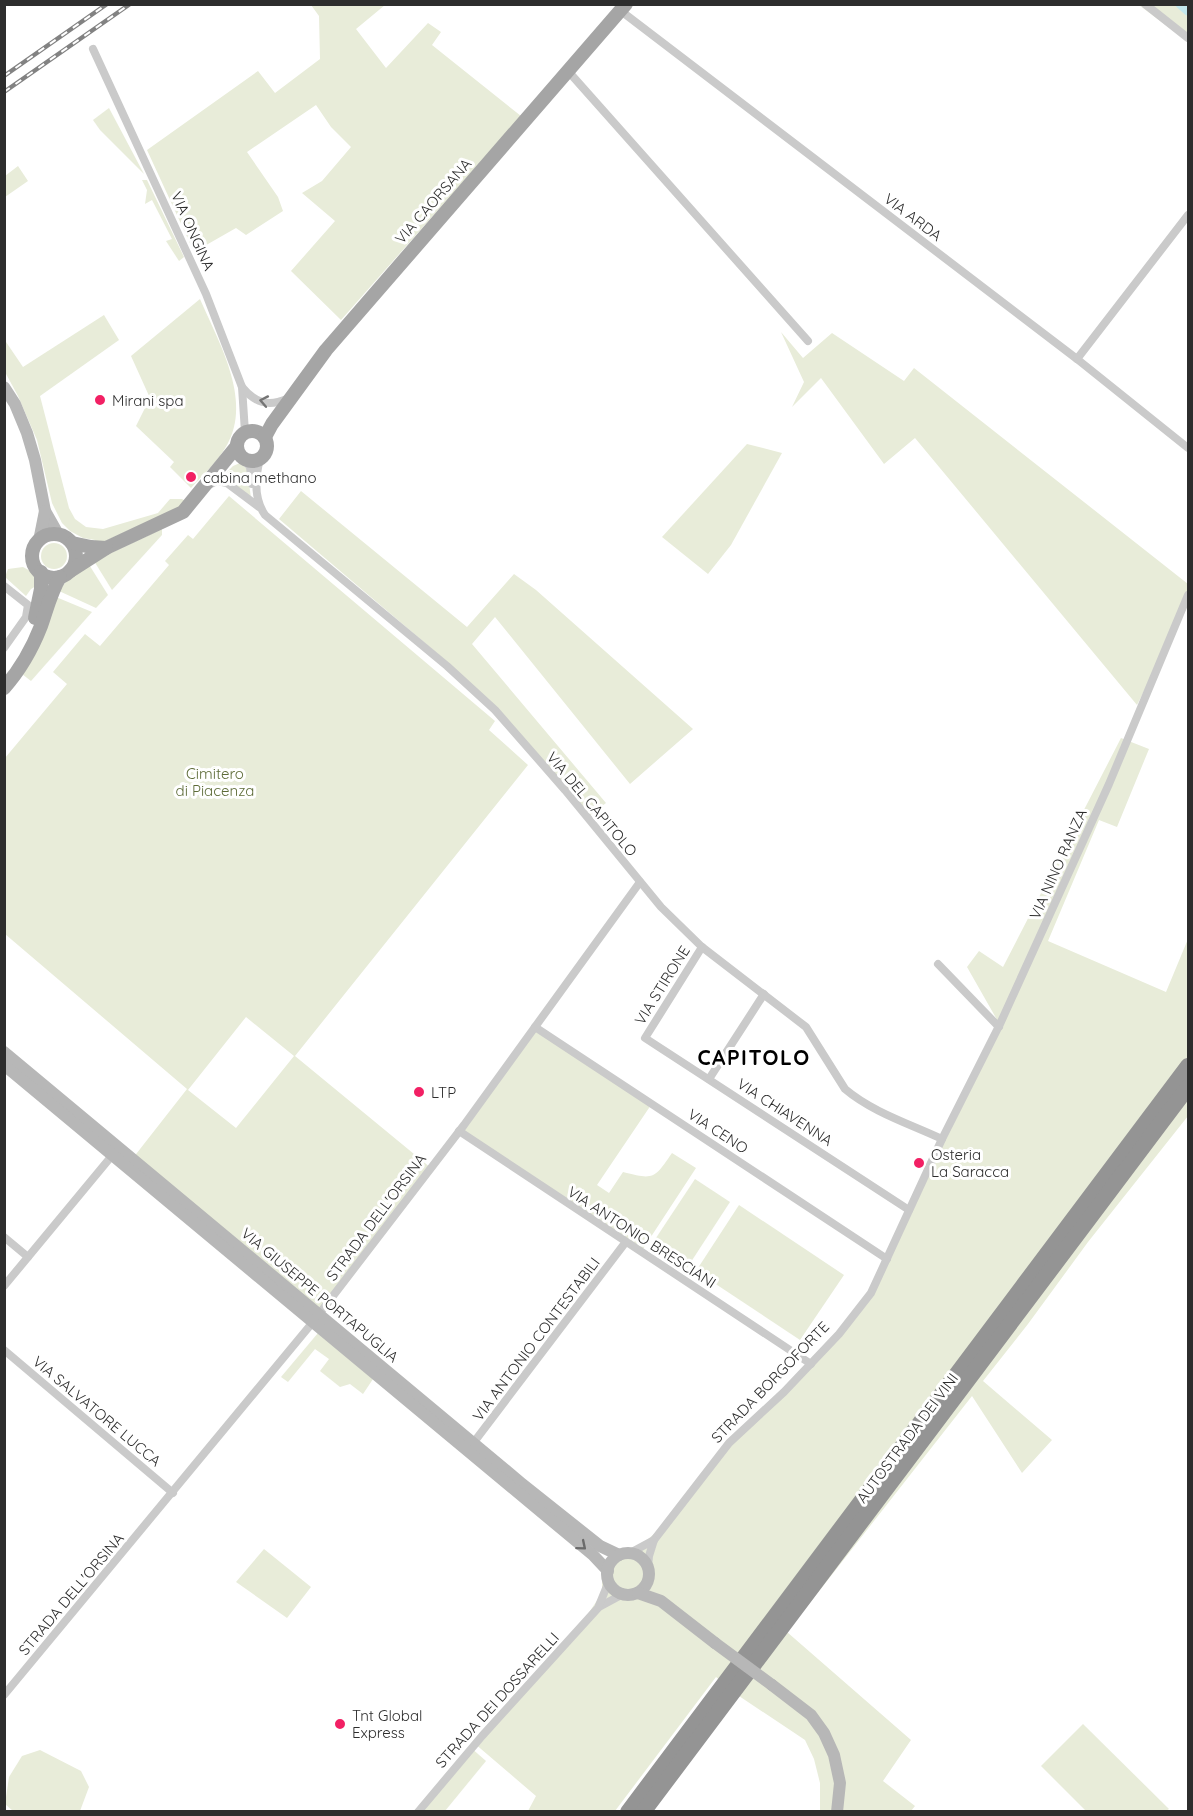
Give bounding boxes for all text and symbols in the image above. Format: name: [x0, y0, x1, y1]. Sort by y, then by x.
street label: VIA CAORSANA: [391, 154, 476, 248]
street label: VIA ONGINA: [167, 188, 219, 274]
street label: VIA ARDA: [880, 189, 946, 245]
place label: Mirani spa: [112, 391, 184, 410]
marker: Mirani spa: [93, 393, 107, 407]
one-way arrow: [259, 395, 269, 408]
place label: cabina methano: [203, 468, 317, 487]
marker: cabina methano: [184, 470, 198, 484]
street label: VIA DEL CAPITOLO: [543, 748, 641, 860]
park label: Cimitero di Piacenza: [176, 764, 254, 800]
street label: VIA NINO RANZA: [1025, 806, 1091, 922]
street label: VIA STIRONE: [630, 942, 694, 1028]
district label: CAPITOLO: [697, 1044, 811, 1070]
street label: VIA CHIAVENNA: [734, 1074, 837, 1150]
place label: LTP: [431, 1083, 456, 1102]
marker: LTP: [412, 1085, 426, 1099]
street label: VIA CENO: [684, 1104, 752, 1158]
place label: Osteria La Saracca: [931, 1145, 1009, 1181]
street label: STRADA DELL'ORSINA: [322, 1149, 430, 1284]
marker: Osteria La Saracca: [912, 1156, 926, 1170]
street label: VIA ANTONIO BRESCIANI: [564, 1182, 720, 1292]
street label: VIA GIUSEPPE PORTAPUGLIA: [237, 1224, 403, 1367]
street label: VIA ANTONIO CONTESTABILI: [468, 1253, 604, 1425]
street label: STRADA BORGOFORTE: [707, 1317, 833, 1447]
street label: VIA SALVATORE LUCCA: [29, 1352, 165, 1470]
street label: AUTOSTRADA DEI VINI: [852, 1369, 962, 1507]
street label: STRADA DELL'ORSINA: [14, 1529, 128, 1659]
one-way arrow: [575, 1539, 586, 1550]
street label: STRADA DEI DOSSARELLI: [431, 1628, 563, 1772]
place label: Tnt Global Express: [352, 1706, 422, 1742]
marker: Tnt Global Express: [333, 1717, 347, 1731]

